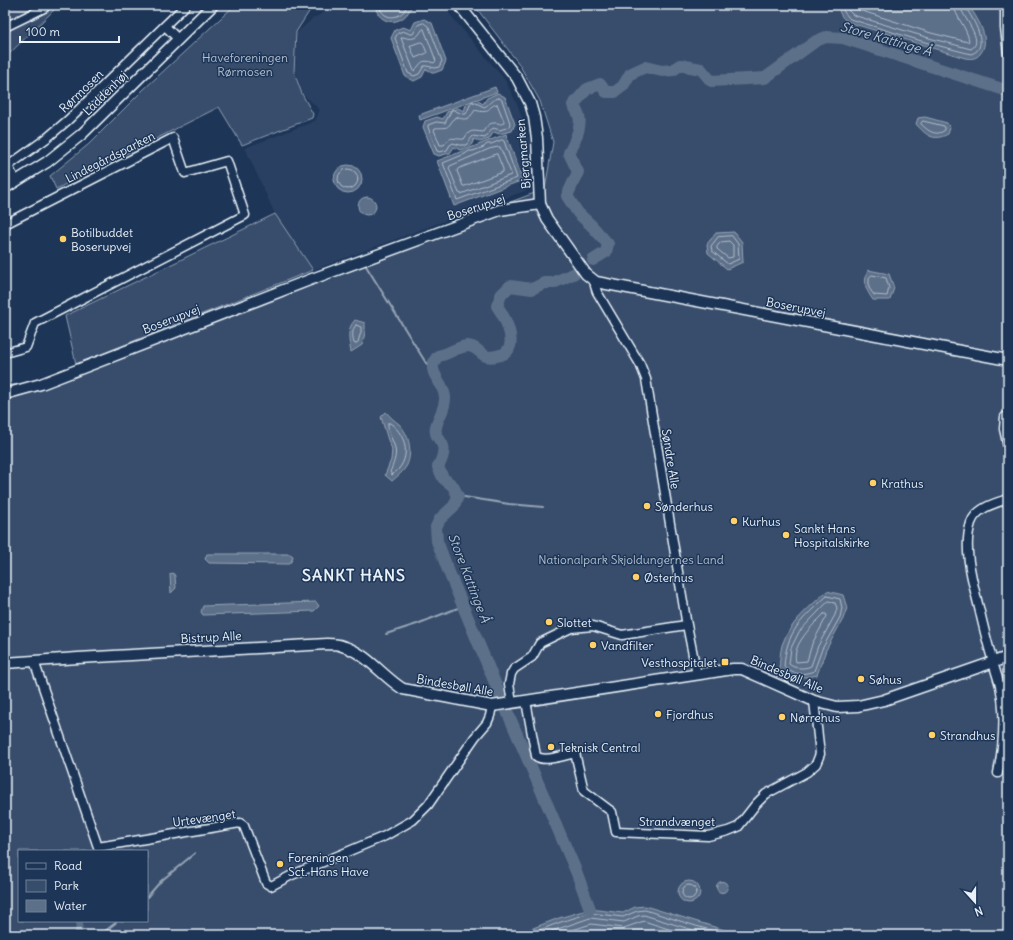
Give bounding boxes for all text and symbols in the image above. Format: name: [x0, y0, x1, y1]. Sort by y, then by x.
scale bar: [20, 18, 119, 44]
water label: Store Kattinge Å: [838, 18, 934, 60]
text: 100 m: [26, 24, 60, 39]
park label: Haveforeningen Rørmosen: [202, 50, 288, 79]
street label: Rørmosen: [56, 66, 106, 116]
street label: Låddenhøj: [80, 68, 130, 118]
street label: Bjergmarken: [512, 118, 534, 190]
street label: Lindegårdsparken: [63, 128, 157, 186]
street label: Boserupvej: [445, 191, 507, 223]
place label: Botilbuddet Boserupvej: [71, 225, 133, 254]
marker: Botilbuddet Boserupvej: [58, 234, 68, 244]
street label: Boserupvej: [765, 294, 827, 320]
street label: Boserupvej: [140, 301, 202, 337]
street label: Søndre Alle: [659, 428, 683, 490]
place label: Krathus: [881, 476, 923, 491]
marker: Krathus: [868, 478, 878, 488]
place label: Sønderhus: [655, 499, 713, 514]
marker: Sønderhus: [642, 501, 652, 511]
place label: Kurhus: [742, 514, 781, 529]
marker: Kurhus: [729, 516, 739, 526]
place label: Sankt Hans Hospitalskirke: [794, 521, 870, 550]
marker: Sankt Hans Hospitalskirke: [781, 530, 791, 540]
water label: Store Kattinge Å: [444, 531, 494, 626]
park label: Nationalpark Skjoldungernes Land: [538, 552, 724, 567]
district label: SANKT HANS: [302, 565, 406, 585]
place label: Østerhus: [644, 570, 693, 585]
marker: Østerhus: [631, 572, 641, 582]
place label: Slottet: [557, 615, 592, 630]
marker: Slottet: [544, 617, 554, 627]
street label: Bistrup Alle: [180, 628, 242, 646]
place label: Vandfilter: [601, 638, 654, 653]
marker: Vandfilter: [588, 640, 598, 650]
street label: Bindesbøll Alle: [748, 652, 826, 696]
place label: Vesthospitalet: [641, 655, 717, 670]
marker: Vesthospitalet: [720, 657, 730, 667]
street label: Bindesbøll Alle: [415, 671, 495, 699]
place label: Søhus: [869, 672, 902, 687]
marker: Søhus: [856, 674, 866, 684]
place label: Fjordhus: [666, 707, 713, 722]
marker: Fjordhus: [653, 709, 663, 719]
place label: Nørrehus: [790, 710, 840, 725]
marker: Nørrehus: [777, 712, 787, 722]
place label: Strandhus: [940, 728, 995, 743]
marker: Strandhus: [927, 730, 937, 740]
place label: Teknisk Central: [559, 740, 640, 755]
marker: Teknisk Central: [546, 742, 556, 752]
street label: Urtevænget: [172, 806, 236, 830]
street label: Strandvænget: [639, 814, 715, 829]
legend: [18, 850, 148, 922]
place label: Foreningen Sct. Hans Have: [288, 850, 369, 879]
text: Road: [54, 858, 82, 873]
marker: Foreningen Sct. Hans Have: [275, 859, 285, 869]
text: Park: [54, 878, 79, 893]
north arrow: [955, 882, 995, 922]
text: Water: [54, 898, 87, 913]
text: N: [973, 903, 985, 919]

